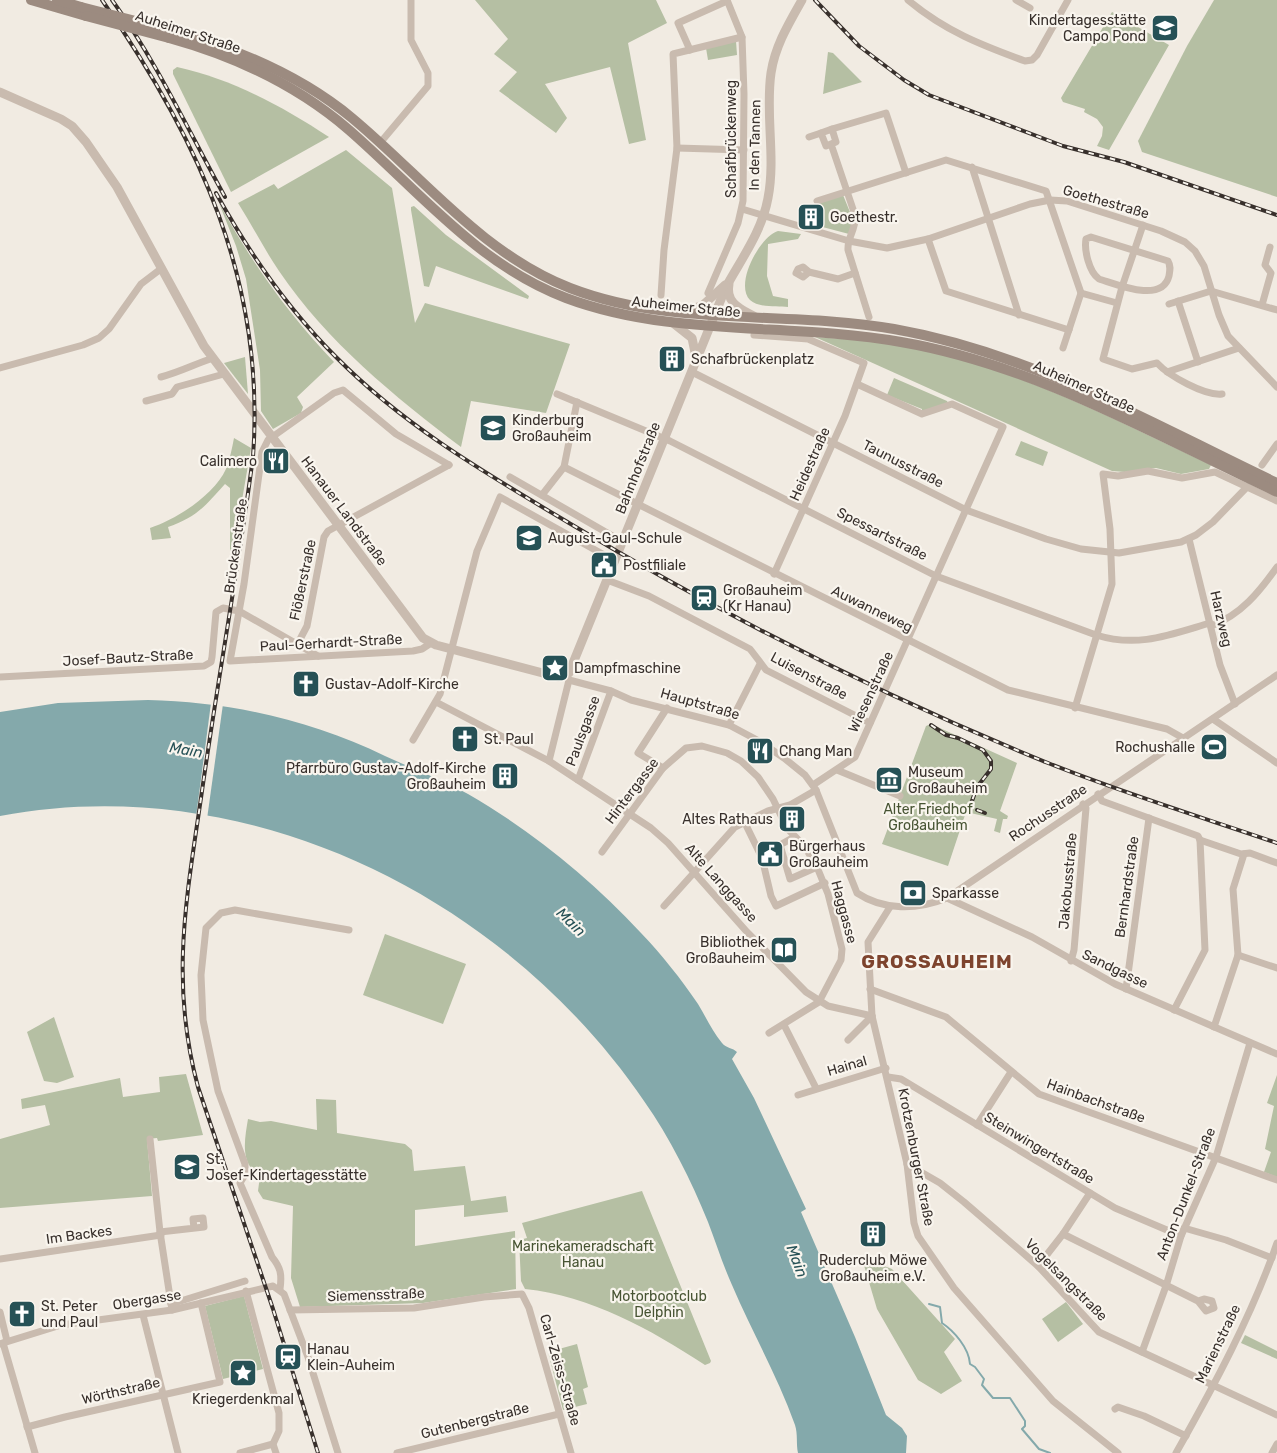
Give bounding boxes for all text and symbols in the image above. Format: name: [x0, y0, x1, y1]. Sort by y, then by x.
street label: Auheimer Straße: [133, 7, 243, 57]
place label: Kindertagesstätte Campo Pond: [1029, 12, 1146, 45]
school or university icon: Kindertagesstätte Campo Pond: [1150, 13, 1180, 43]
street label: Schafbrückenweg: [723, 80, 740, 198]
street label: In den Tannen: [746, 99, 764, 191]
street label: Goethestraße: [1061, 182, 1151, 222]
building icon: Goethestr.: [796, 202, 826, 232]
place label: Goethestr.: [830, 209, 898, 226]
street label: Auheimer Straße: [631, 293, 741, 321]
building icon: Schafbrückenplatz: [657, 344, 687, 374]
place label: Schafbrückenplatz: [691, 351, 814, 368]
street label: Auheimer Straße: [1031, 357, 1138, 417]
place label: Kinderburg Großauheim: [512, 412, 591, 445]
school or university icon: Kinderburg Großauheim: [478, 413, 508, 443]
street label: Bahnhofstraße: [612, 419, 664, 516]
street label: Heidestraße: [786, 424, 834, 504]
street label: Taunusstraße: [860, 436, 946, 492]
restaurant icon: Calimero: [261, 446, 291, 476]
place label: Calimero: [200, 453, 257, 470]
street label: Hanauer Landstraße: [297, 453, 391, 569]
street label: Brückenstraße: [221, 497, 251, 595]
street label: Spessartstraße: [834, 504, 930, 564]
school or university icon: August-Gaul-Schule: [514, 523, 544, 553]
place label: August-Gaul-Schule: [548, 530, 682, 547]
street label: Flößerstraße: [286, 538, 320, 622]
public building icon: Postfiliale: [589, 550, 619, 580]
place label: Postfiliale: [623, 557, 686, 574]
place label: Großauheim (Kr Hanau): [723, 582, 802, 615]
street label: Auwanneweg: [829, 582, 915, 636]
station icon: Großauheim (Kr Hanau): [689, 583, 719, 613]
street label: Harzweg: [1206, 589, 1236, 649]
street label: Paul-Gerhardt-Straße: [259, 631, 403, 655]
street label: Josef-Bautz-Straße: [62, 646, 194, 670]
street label: Luisenstraße: [768, 649, 850, 703]
street label: Wiesenstraße: [845, 649, 897, 735]
place icon: Dampfmaschine: [540, 653, 570, 683]
place label: Dampfmaschine: [574, 660, 681, 677]
church icon: Gustav-Adolf-Kirche: [291, 669, 321, 699]
place label: Gustav-Adolf-Kirche: [325, 676, 459, 693]
street label: Hauptstraße: [658, 685, 742, 723]
street label: Paulsgasse: [562, 693, 604, 769]
church icon: St. Paul: [450, 724, 480, 754]
place label: St. Paul: [484, 731, 534, 748]
sports icon: Rochushalle: [1199, 732, 1229, 762]
restaurant icon: Chang Man: [745, 736, 775, 766]
water label: Main: [168, 738, 204, 762]
place label: Rochushalle: [1115, 739, 1195, 756]
place label: Chang Man: [779, 743, 852, 760]
street label: Hintergasse: [602, 754, 662, 827]
place label: Pfarrbüro Gustav-Adolf-Kirche Großauheim: [286, 760, 486, 793]
building icon: Pfarrbüro Gustav-Adolf-Kirche Großauheim: [490, 761, 520, 791]
place label: Museum Großauheim: [908, 764, 987, 797]
museum icon: Museum Großauheim: [874, 765, 904, 795]
street label: Rochusstraße: [1006, 781, 1090, 845]
park label: Alter Friedhof Großauheim: [883, 801, 973, 834]
building icon: Altes Rathaus: [777, 804, 807, 834]
place label: Altes Rathaus: [682, 811, 773, 828]
street label: Jakobusstraße: [1055, 832, 1081, 930]
street label: Bernhardstraße: [1111, 835, 1143, 939]
place label: Bürgerhaus Großauheim: [789, 838, 868, 871]
public building icon: Bürgerhaus Großauheim: [755, 839, 785, 869]
street label: Alte Langgasse: [681, 840, 761, 926]
bank icon: Sparkasse: [898, 878, 928, 908]
street label: Haggasse: [827, 879, 861, 945]
place label: Sparkasse: [932, 885, 999, 902]
water label: Main: [553, 904, 589, 940]
place label: Bibliothek Großauheim: [686, 934, 766, 967]
library icon: Bibliothek Großauheim: [769, 935, 799, 965]
street label: Sandgasse: [1079, 946, 1151, 992]
district label: GROSSAUHEIM: [861, 950, 1013, 973]
street label: Hainal: [825, 1052, 869, 1080]
street label: Hainbachstraße: [1044, 1075, 1148, 1127]
street label: Krotzenburger Straße: [894, 1087, 938, 1228]
street label: Steinwingertstraße: [981, 1108, 1097, 1188]
street label: Anton-Dunkel-Straße: [1153, 1125, 1219, 1263]
place label: St. Josef-Kindertagesstätte: [206, 1151, 367, 1184]
school or university icon: St. Josef-Kindertagesstätte: [172, 1152, 202, 1182]
building icon: Ruderclub Möwe Großauheim e.V.: [858, 1219, 888, 1249]
street label: Im Backes: [45, 1222, 113, 1248]
street label: Vogelsangstraße: [1021, 1235, 1111, 1325]
park label: Marinekameradschaft Hanau: [512, 1238, 655, 1271]
water label: Main: [783, 1242, 811, 1280]
place label: Ruderclub Möwe Großauheim e.V.: [819, 1252, 927, 1285]
street label: Siemensstraße: [327, 1285, 425, 1305]
street label: Obergasse: [112, 1286, 183, 1314]
park label: Motorbootclub Delphin: [611, 1288, 707, 1321]
place label: St. Peter und Paul: [41, 1298, 98, 1331]
church icon: St. Peter und Paul: [7, 1299, 37, 1329]
street label: Marienstraße: [1192, 1302, 1244, 1386]
street label: Carl-Zeiss-Straße: [536, 1312, 584, 1428]
place label: Hanau Klein-Auheim: [307, 1341, 395, 1374]
station icon: Hanau Klein-Auheim: [273, 1342, 303, 1372]
place icon: Kriegerdenkmal: [228, 1358, 258, 1388]
street label: Wörthstraße: [80, 1374, 162, 1408]
place label: Kriegerdenkmal: [192, 1391, 294, 1408]
street label: Gutenbergstraße: [419, 1399, 531, 1443]

